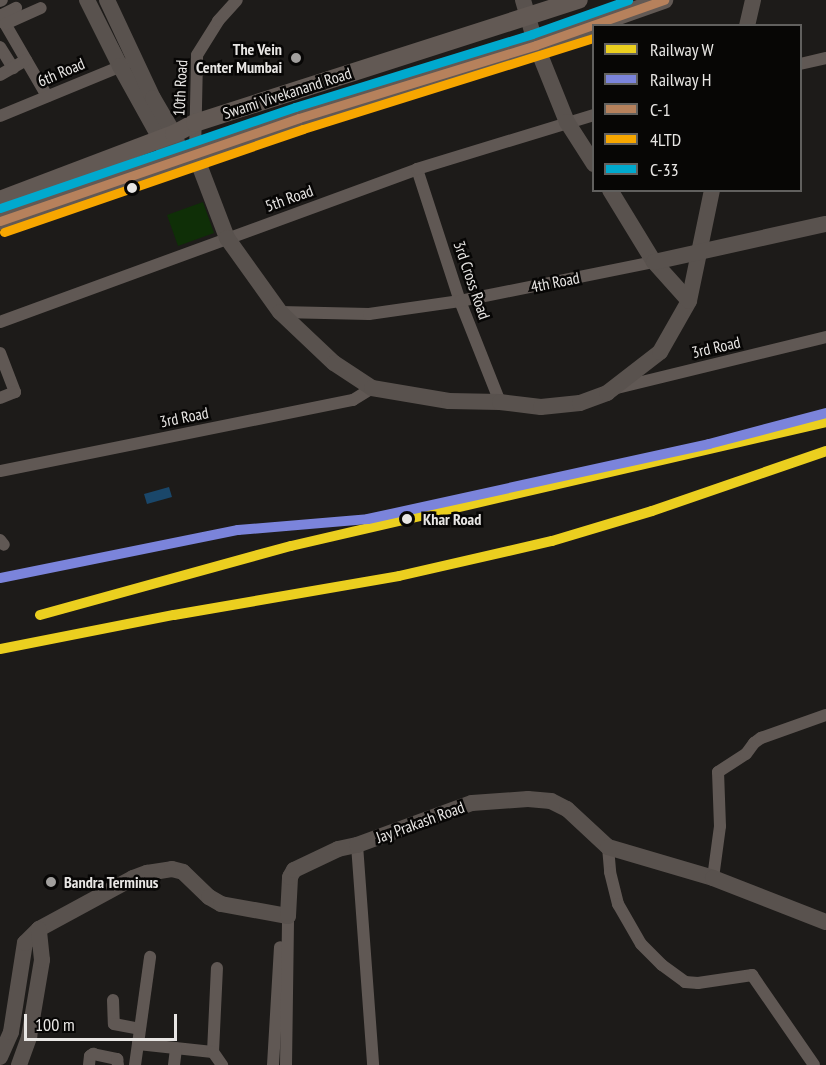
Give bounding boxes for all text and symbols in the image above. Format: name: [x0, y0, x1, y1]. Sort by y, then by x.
legend: [592, 24, 802, 192]
text: Railway W: [650, 38, 714, 61]
place label: The Vein Center Mumbai: [196, 39, 282, 77]
marker: The Vein Center Mumbai: [287, 49, 305, 67]
street label: 6th Road: [35, 54, 87, 90]
street label: 10th Road: [169, 59, 191, 117]
street label: Swami Vivekanand Road: [220, 63, 354, 123]
text: Railway H: [650, 68, 711, 91]
text: C-1: [650, 98, 670, 121]
text: 4LTD: [650, 128, 681, 151]
text: C-33: [650, 158, 679, 181]
street label: 5th Road: [263, 181, 315, 215]
unlabelled marker: [126, 182, 138, 194]
street label: 3rd Cross Road: [450, 238, 494, 322]
street label: 4th Road: [529, 268, 581, 296]
street label: 3rd Road: [690, 332, 742, 362]
street label: 3rd Road: [158, 403, 210, 431]
marker: Khar Road: [396, 508, 418, 530]
place label: Khar Road: [423, 509, 481, 529]
street label: Jay Prakash Road: [373, 797, 467, 847]
place label: Bandra Terminus: [64, 872, 159, 892]
marker: Bandra Terminus: [42, 873, 60, 891]
scale bar: [27, 1002, 180, 1040]
text: 100 m: [35, 1013, 75, 1036]

